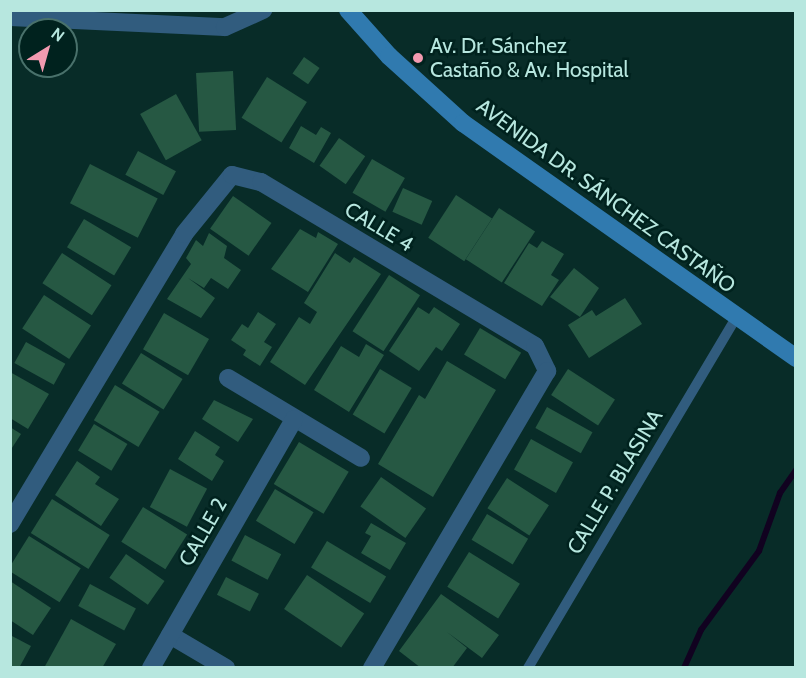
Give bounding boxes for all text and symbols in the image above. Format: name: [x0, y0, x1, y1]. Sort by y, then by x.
north arrow: [18, 18, 78, 78]
text: N: [48, 24, 68, 46]
place label: Av. Dr. Sánchez Castaño & Av. Hospital: [430, 33, 628, 83]
marker: Av. Dr. Sánchez Castaño & Av. Hospital: [411, 51, 425, 65]
street label: AVENIDA DR. SÁNCHEZ CASTAÑO: [472, 94, 740, 298]
street label: CALLE 4: [340, 197, 418, 257]
street label: CALLE P. BLASINA: [562, 405, 668, 559]
street label: CALLE 2: [174, 494, 232, 570]

